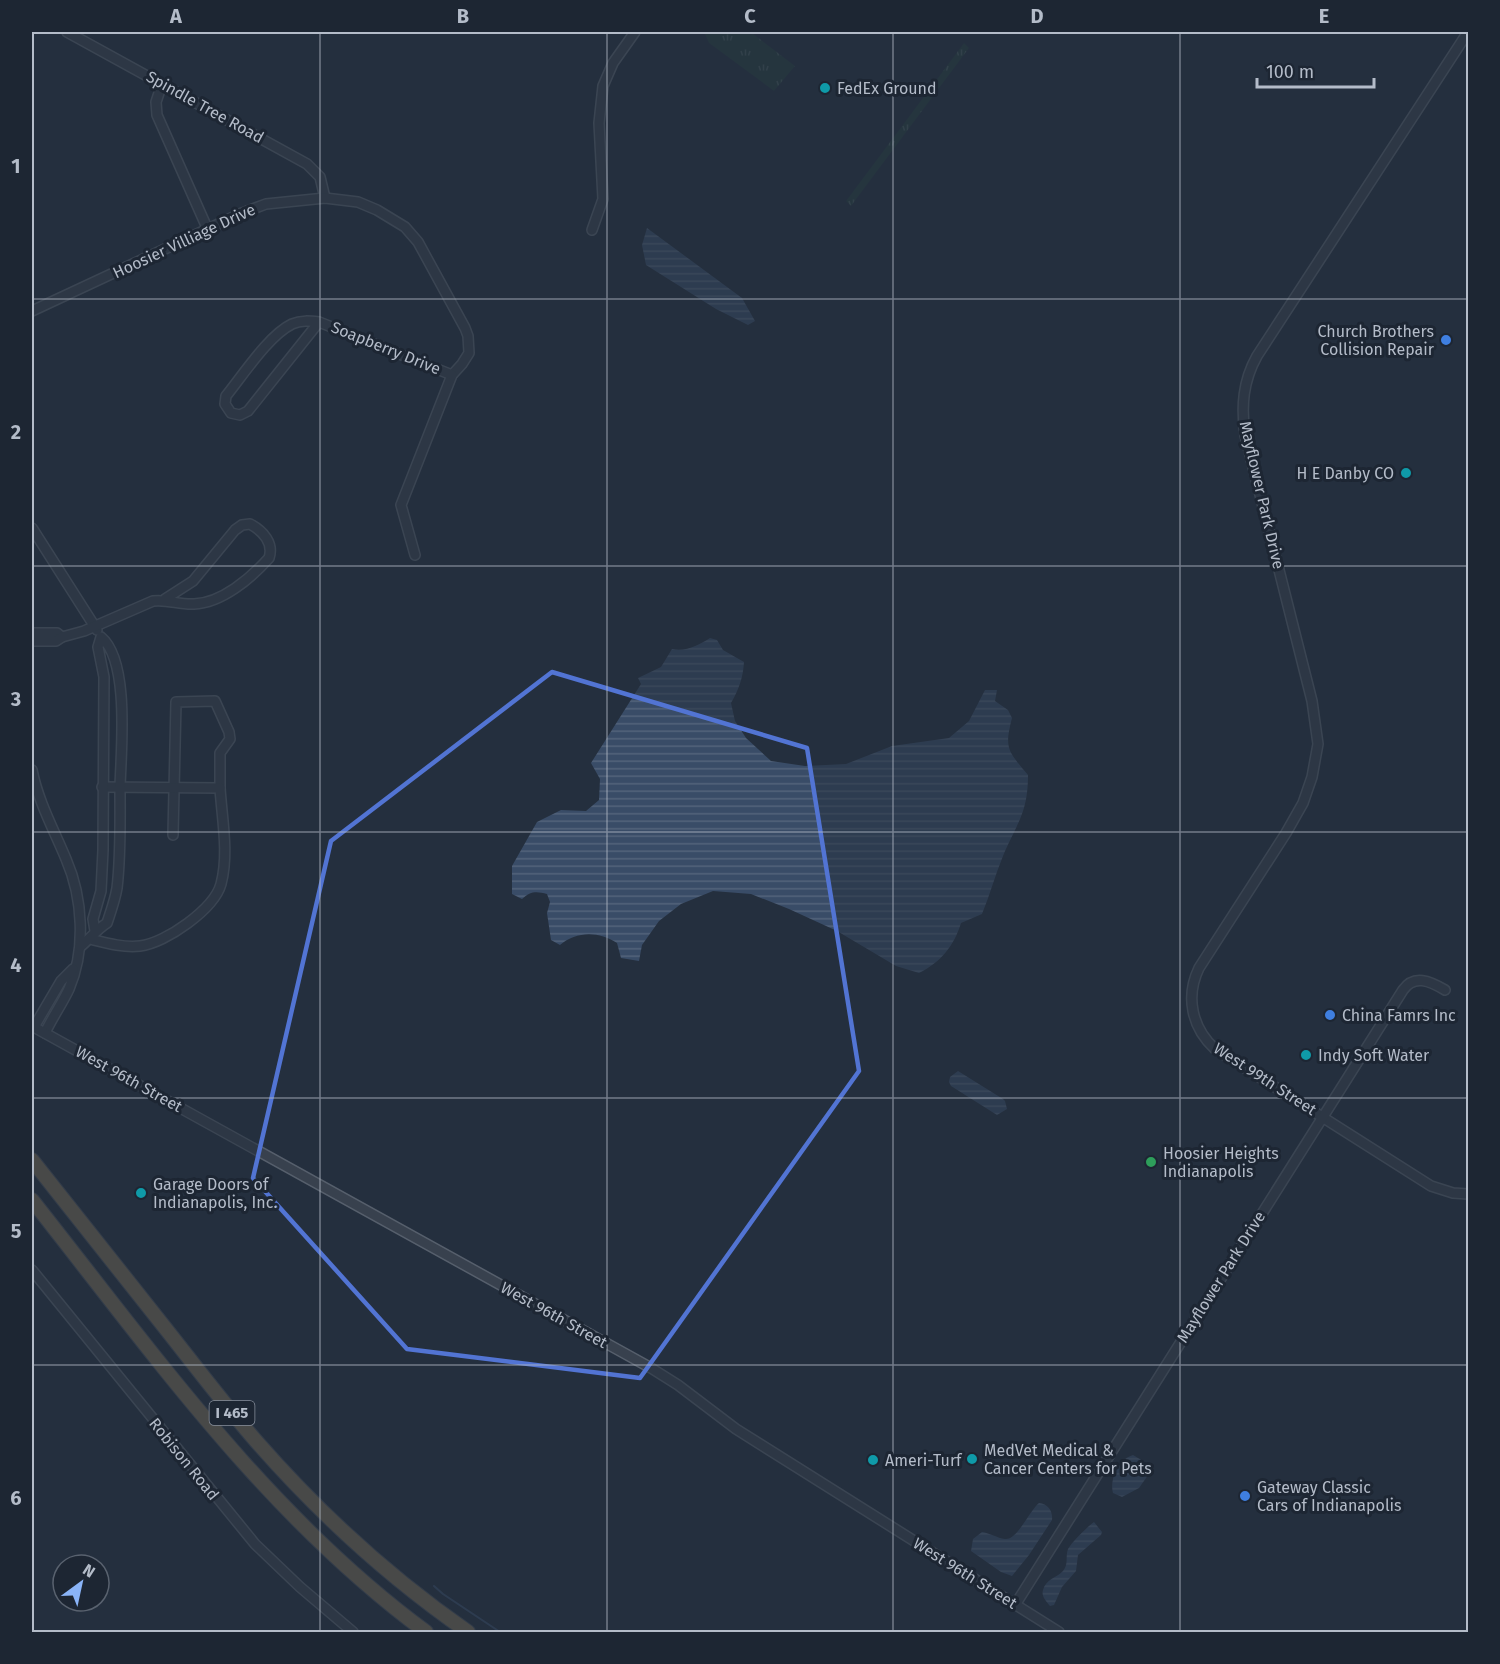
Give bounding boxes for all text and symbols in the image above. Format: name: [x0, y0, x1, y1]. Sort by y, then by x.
text: A: [169, 4, 183, 28]
text: B: [457, 4, 469, 28]
text: C: [744, 4, 756, 28]
text: D: [1030, 4, 1044, 28]
text: E: [1319, 4, 1329, 28]
scale bar: [1257, 51, 1374, 89]
text: 100 m: [1266, 61, 1314, 83]
street label: Spindle Tree Road: [143, 67, 267, 147]
place label: FedEx Ground: [837, 79, 937, 98]
marker: FedEx Ground: [818, 81, 832, 95]
text: 1: [11, 154, 21, 178]
street label: Hoosier Villiage Drive: [110, 200, 258, 282]
street label: Soapberry Drive: [329, 317, 443, 379]
place label: Church Brothers Collision Repair: [1318, 322, 1435, 359]
marker: Church Brothers Collision Repair: [1439, 333, 1453, 347]
street label: Mayflower Park Drive: [1236, 419, 1288, 571]
text: 2: [11, 420, 21, 444]
place label: H E Danby CO: [1297, 464, 1394, 483]
marker: H E Danby CO: [1399, 466, 1413, 480]
text: 3: [10, 687, 21, 711]
text: 4: [10, 953, 22, 977]
place label: China Famrs Inc: [1342, 1006, 1456, 1025]
marker: China Famrs Inc: [1323, 1008, 1337, 1022]
street label: West 99th Street: [1210, 1039, 1320, 1119]
street label: West 96th Street: [72, 1042, 186, 1116]
place label: Indy Soft Water: [1318, 1046, 1430, 1065]
marker: Indy Soft Water: [1299, 1048, 1313, 1062]
place label: Hoosier Heights Indianapolis: [1163, 1144, 1279, 1181]
marker: Hoosier Heights Indianapolis: [1144, 1155, 1158, 1169]
place label: Garage Doors of Indianapolis, Inc.: [153, 1175, 277, 1212]
marker: Garage Doors of Indianapolis, Inc.: [134, 1186, 148, 1200]
street label: Mayflower Park Drive: [1173, 1208, 1269, 1346]
text: 5: [11, 1219, 22, 1243]
street label: West 96th Street: [497, 1278, 611, 1352]
road number: I 465: [210, 1401, 254, 1425]
street label: Robison Road: [145, 1414, 223, 1504]
place label: MedVet Medical & Cancer Centers for Pets: [984, 1441, 1152, 1478]
place label: Ameri-Turf: [885, 1451, 963, 1470]
marker: MedVet Medical & Cancer Centers for Pets: [965, 1452, 979, 1466]
marker: Ameri-Turf: [866, 1453, 880, 1467]
place label: Gateway Classic Cars of Indianapolis: [1257, 1478, 1402, 1515]
text: 6: [10, 1486, 22, 1510]
marker: Gateway Classic Cars of Indianapolis: [1238, 1489, 1252, 1503]
street label: West 96th Street: [910, 1533, 1021, 1613]
north arrow: [51, 1553, 111, 1613]
text: N: [79, 1560, 99, 1582]

